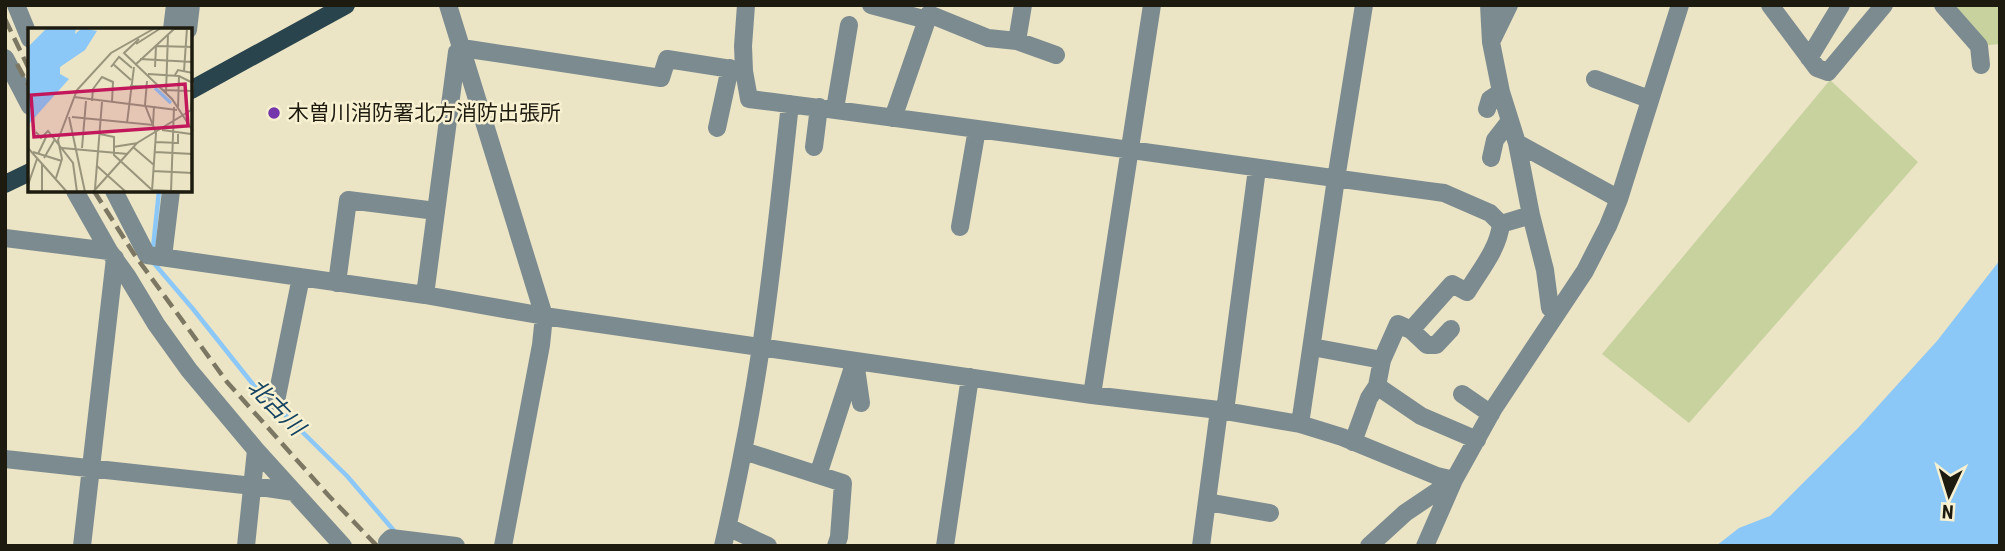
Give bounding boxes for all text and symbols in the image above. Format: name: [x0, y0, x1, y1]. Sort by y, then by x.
inset map: [28, 28, 192, 192]
place label: 木曽川消防署北方消防出張所: [288, 101, 561, 125]
marker: 木曽川消防署北方消防出張所: [266, 105, 282, 121]
water label: 北古川: [242, 373, 312, 443]
north arrow: [1914, 460, 1984, 530]
text: N: [1941, 500, 1954, 523]

